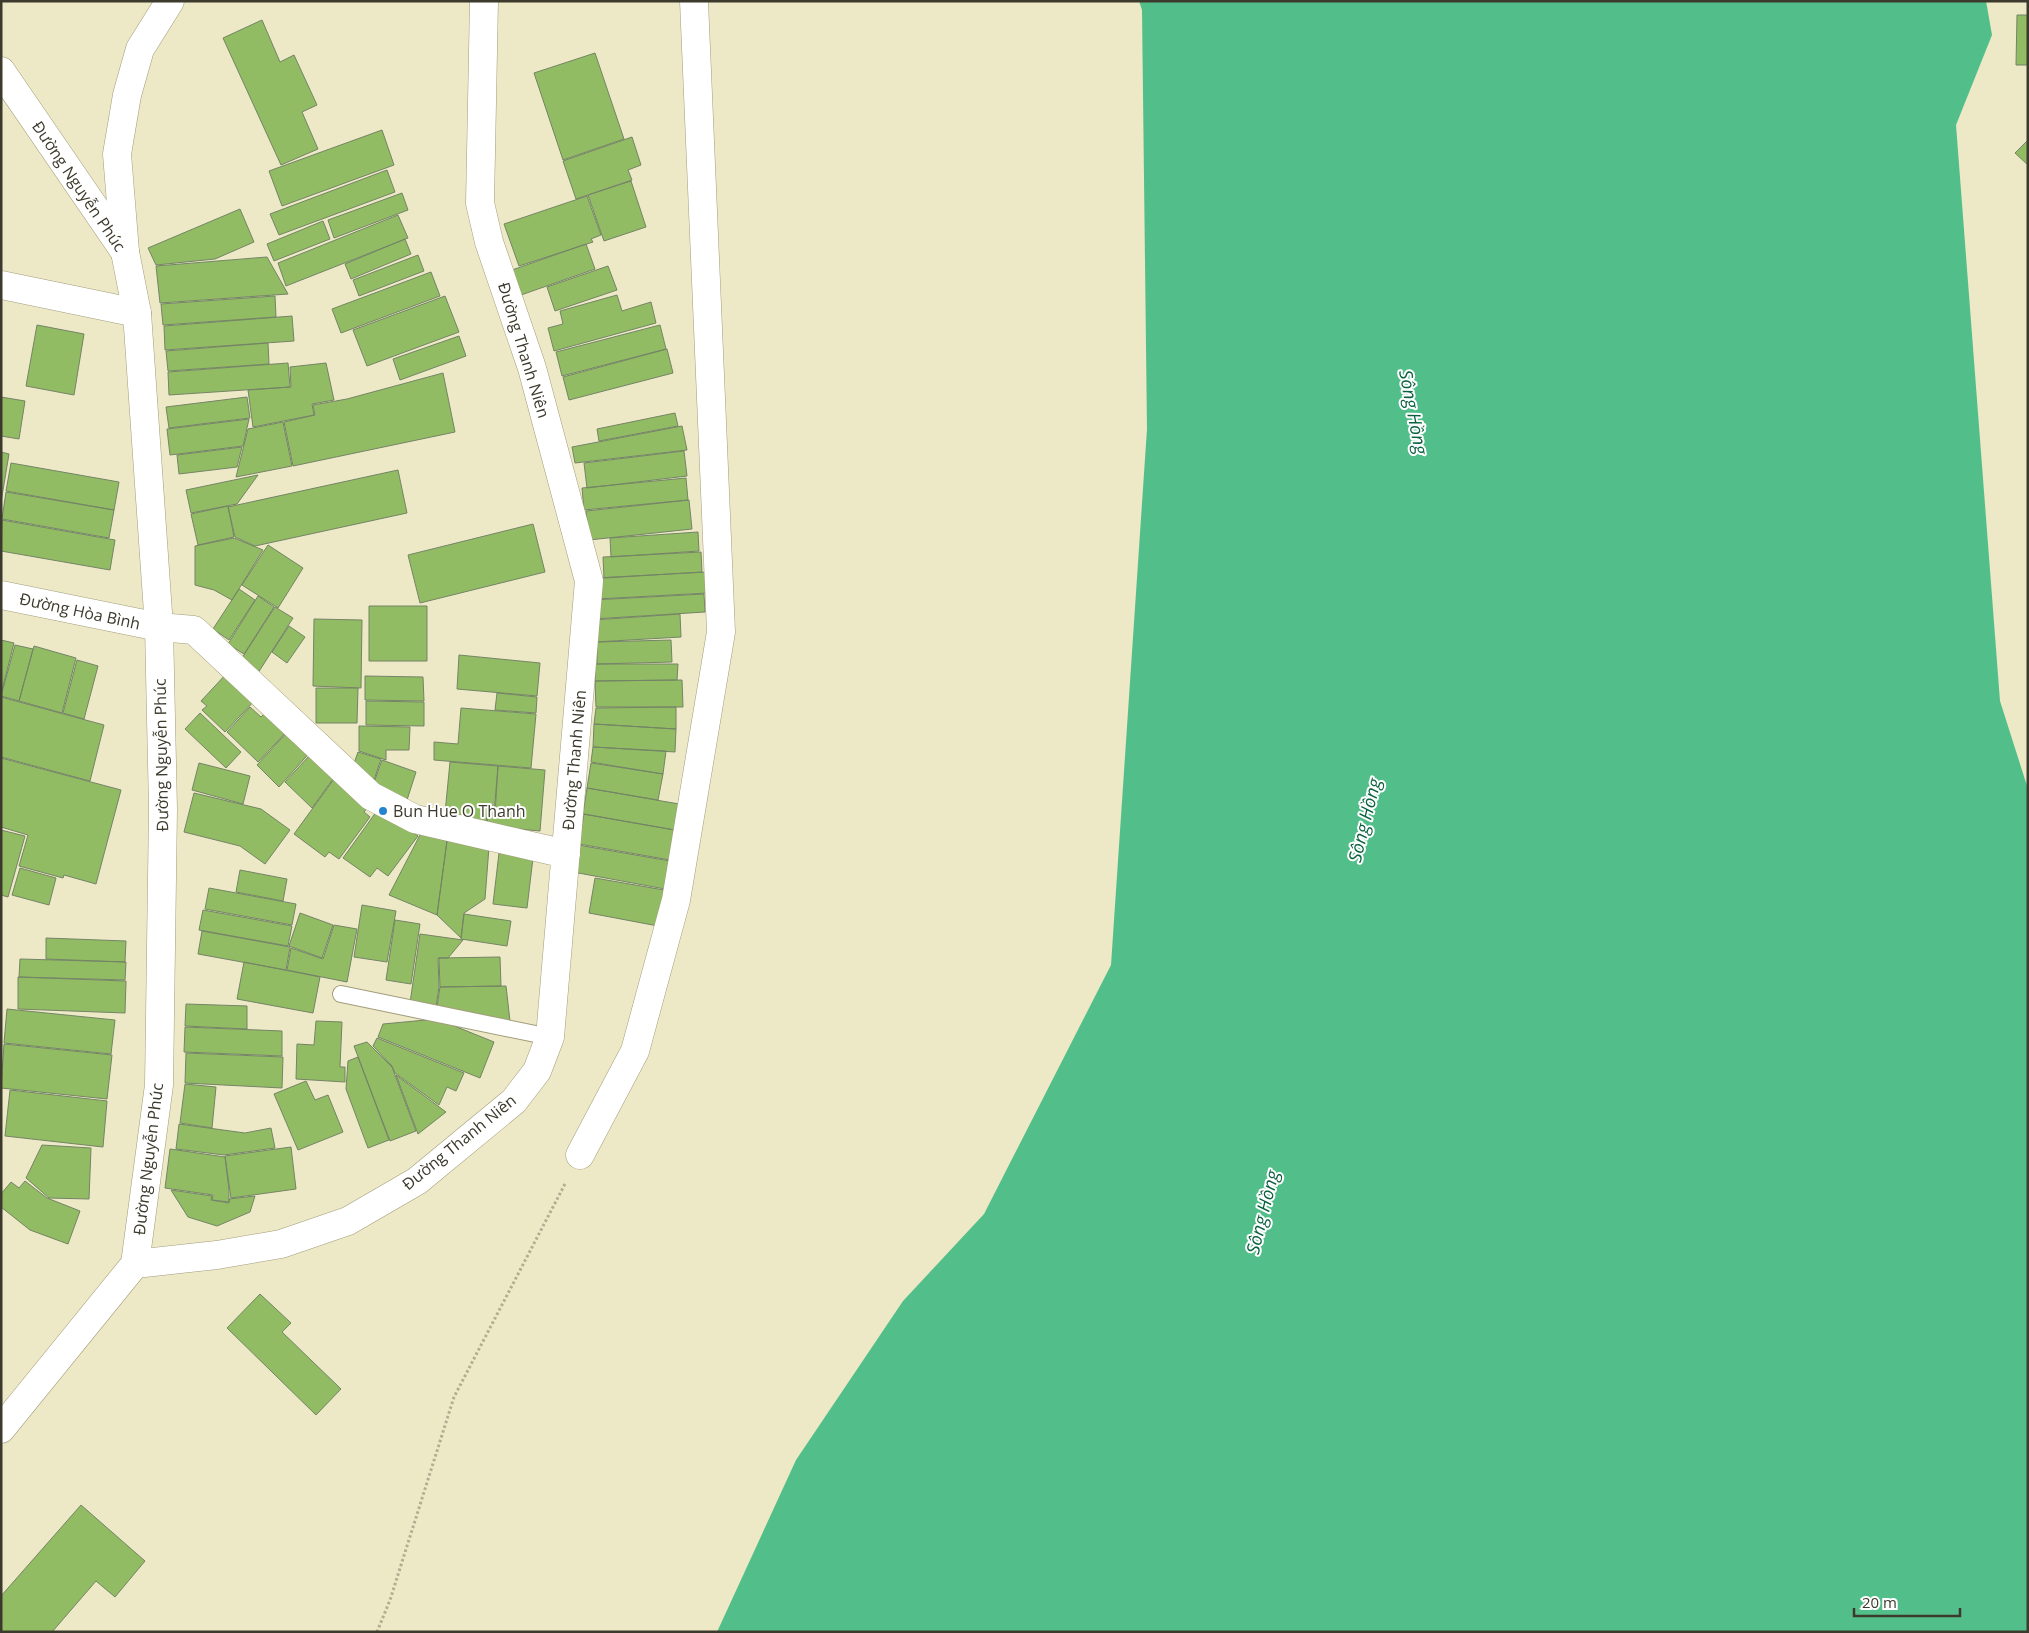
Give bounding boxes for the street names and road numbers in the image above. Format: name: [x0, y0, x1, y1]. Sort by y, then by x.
street label: Đường Nguyễn Phúc: [27, 116, 131, 256]
street label: Đường Thanh Niên: [493, 279, 555, 421]
street label: Đường Hòa Bình: [18, 587, 142, 635]
street label: Đường Nguyễn Phúc: [149, 678, 173, 832]
street label: Đường Thanh Niên: [557, 689, 591, 831]
street label: Đường Nguyễn Phúc: [128, 1081, 168, 1236]
street label: Đường Thanh Niên: [397, 1089, 521, 1195]

